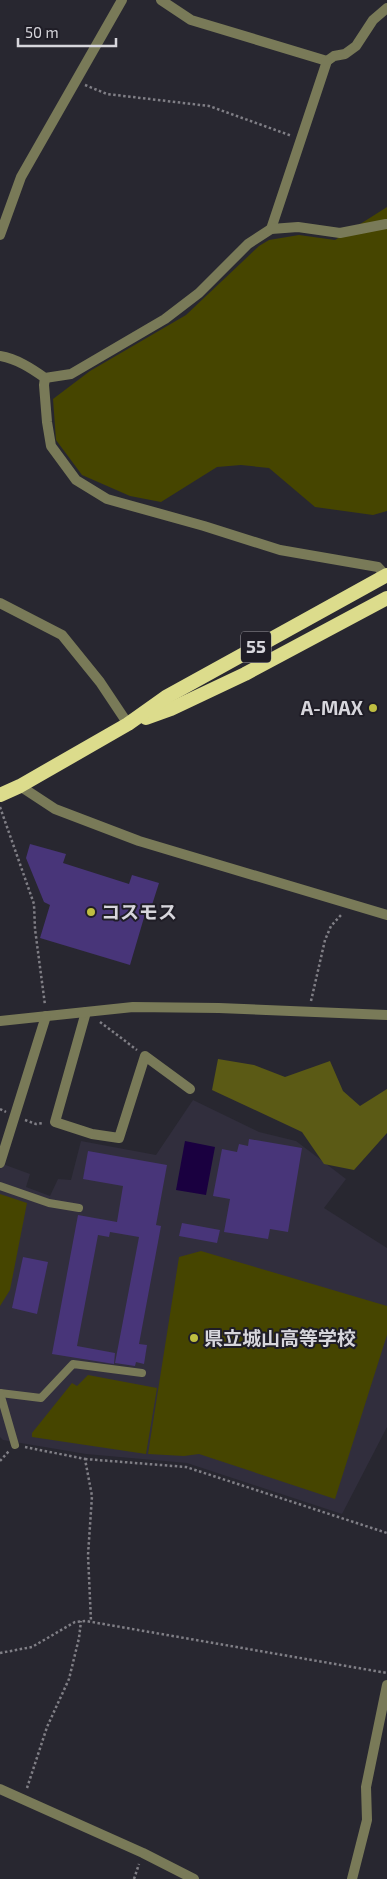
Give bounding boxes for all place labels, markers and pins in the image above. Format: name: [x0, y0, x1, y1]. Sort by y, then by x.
place label: A-MAX: [301, 696, 364, 719]
marker: A-MAX: [367, 702, 379, 714]
place label: コスモス: [101, 900, 177, 923]
marker: コスモス: [85, 906, 97, 918]
place label: 県立城山高等学校: [204, 1326, 356, 1349]
marker: 県立城山高等学校: [188, 1332, 200, 1344]

